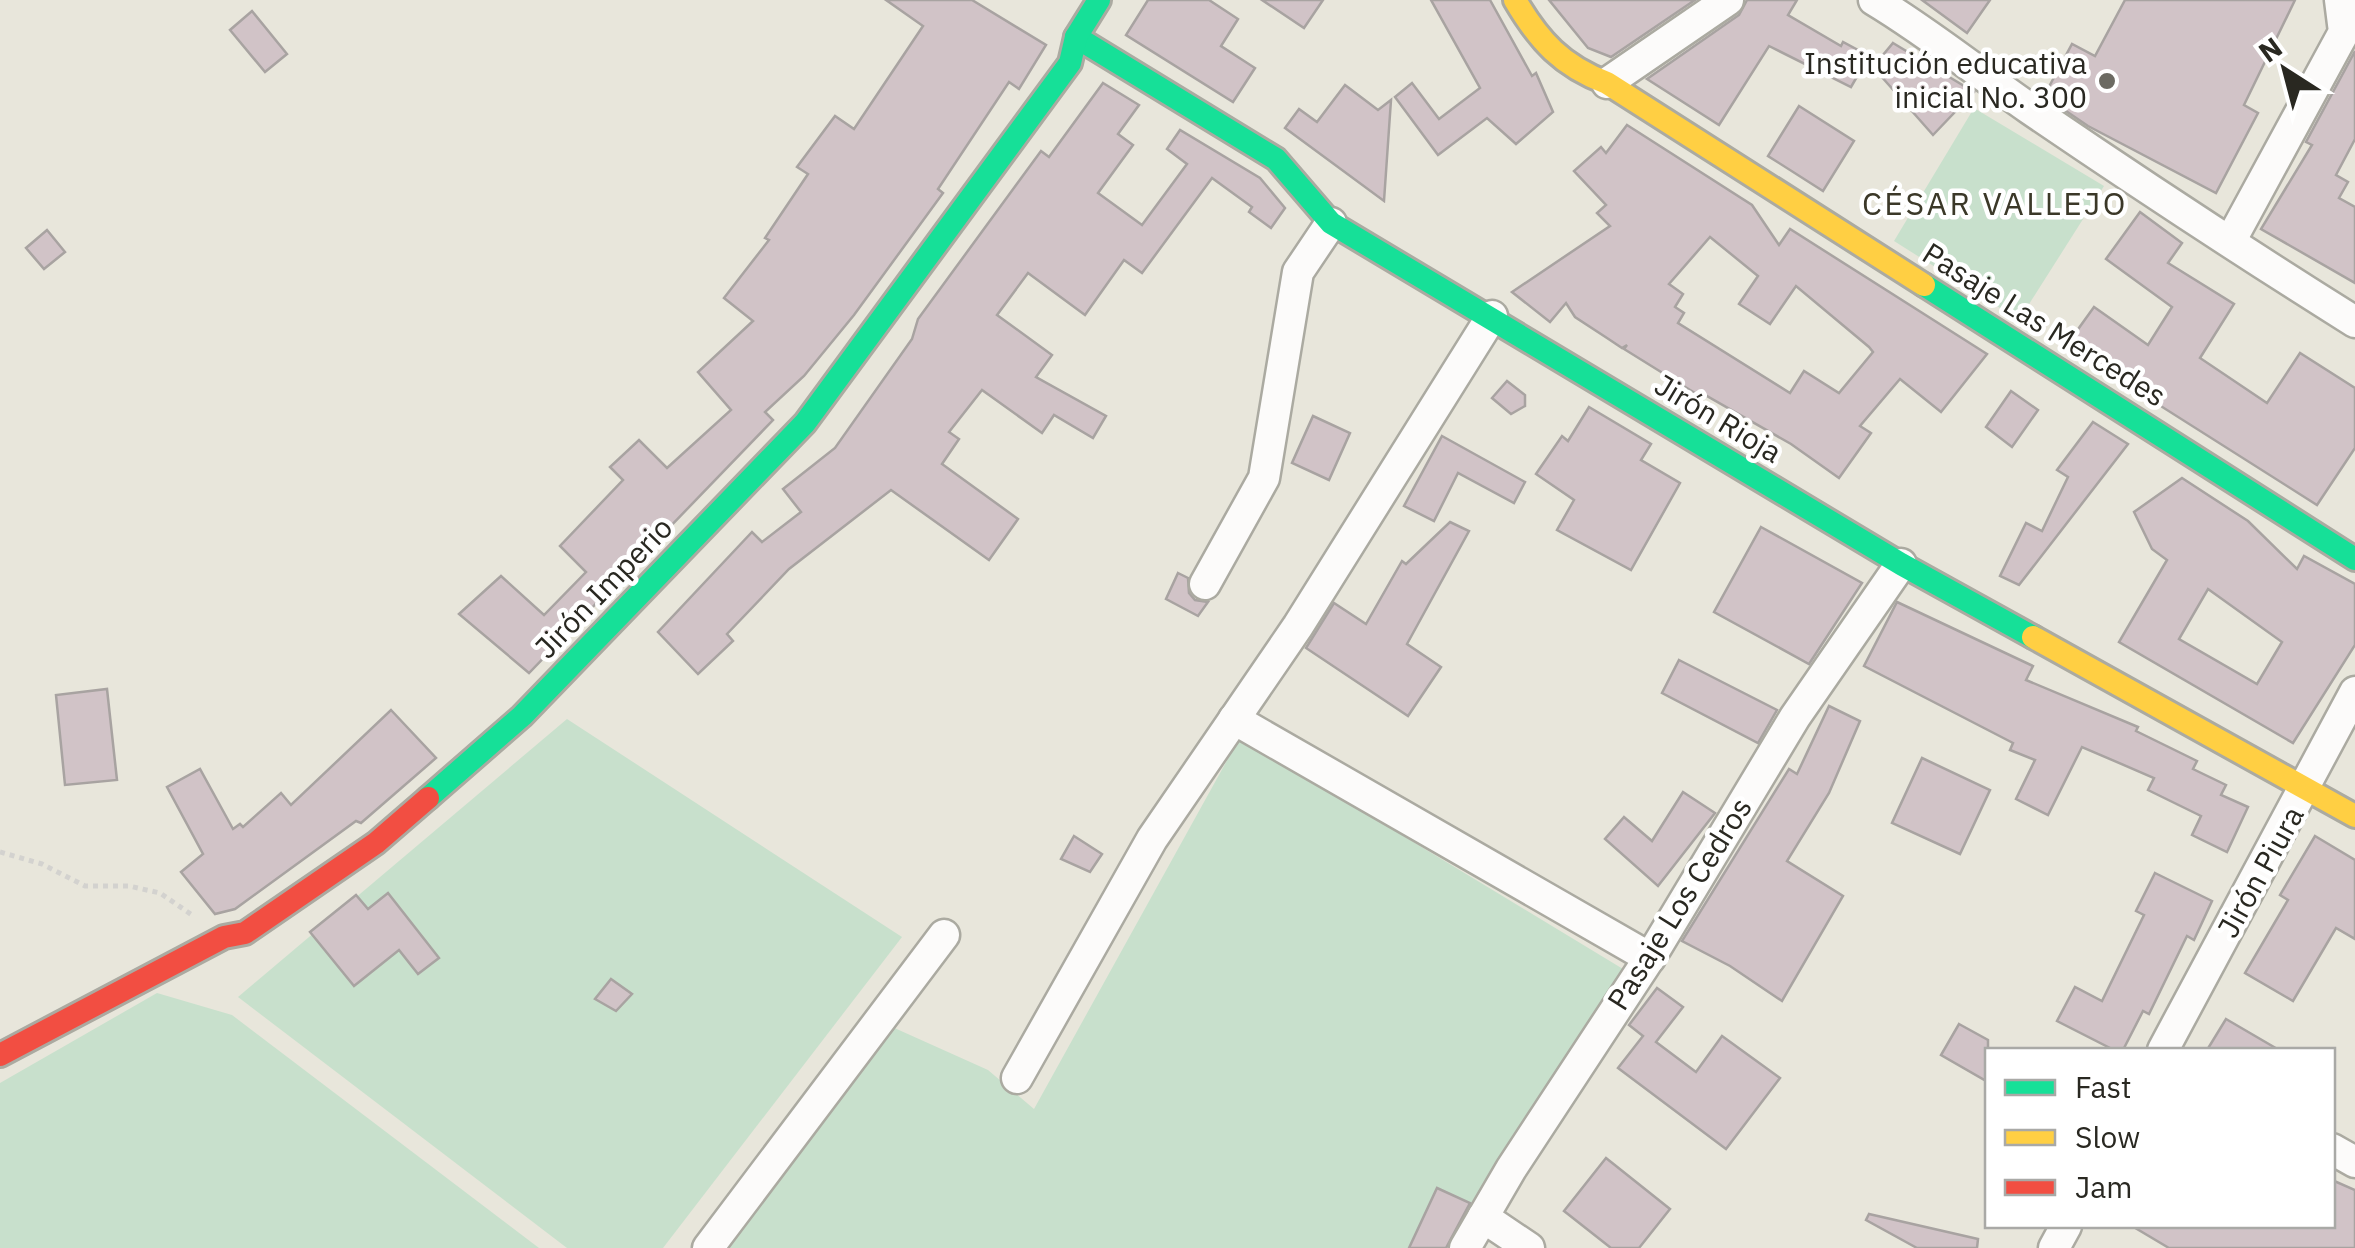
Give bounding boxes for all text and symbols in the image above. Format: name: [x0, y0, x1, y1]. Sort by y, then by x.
north arrow: [2235, 20, 2335, 120]
text: N: [2251, 28, 2289, 70]
place label: Institución educativa inicial No. 300: [1804, 43, 2087, 116]
marker: Institución educativa inicial No. 300: [2096, 70, 2118, 92]
district label: CÉSAR VALLEJO: [1862, 182, 2128, 224]
street label: Pasaje Las Mercedes: [1916, 233, 2174, 414]
street label: Jirón Rioja: [1648, 365, 1790, 471]
street label: Jirón Imperio: [526, 508, 680, 666]
street label: Pasaje Los Cedros: [1598, 790, 1760, 1017]
street label: Jirón Piura: [2208, 799, 2312, 944]
legend: [1985, 1048, 2335, 1228]
text: Fast: [2075, 1067, 2132, 1106]
text: Slow: [2075, 1117, 2140, 1156]
text: Jam: [2075, 1167, 2133, 1206]

